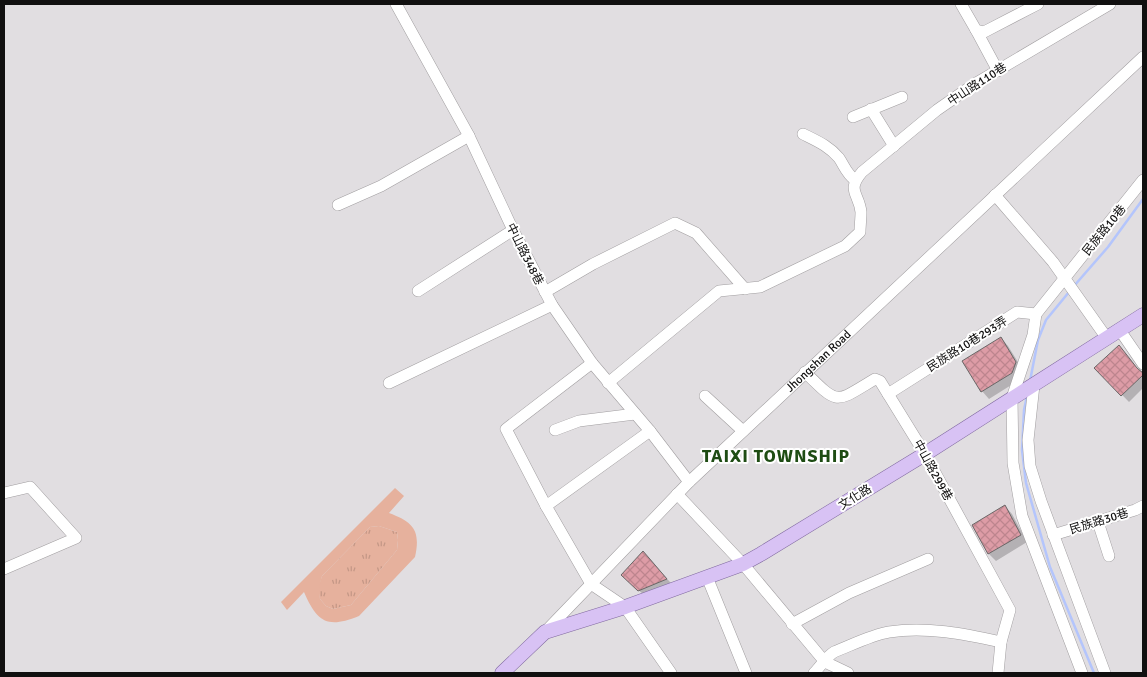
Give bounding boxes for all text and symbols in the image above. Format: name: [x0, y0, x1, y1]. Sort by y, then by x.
street label: 中山路110巷: [945, 60, 1010, 109]
street label: 民族路10巷: [1079, 202, 1129, 259]
street label: 中山路348巷: [503, 221, 547, 288]
street label: 民族路10巷293弄: [924, 314, 1010, 375]
street label: Jhongshan Road: [783, 327, 854, 396]
street label: 中山路299巷: [910, 437, 955, 503]
district label: TAIXI TOWNSHIP: [702, 445, 850, 467]
street label: 文化路: [836, 482, 875, 513]
street label: 民族路30巷: [1068, 505, 1130, 538]

